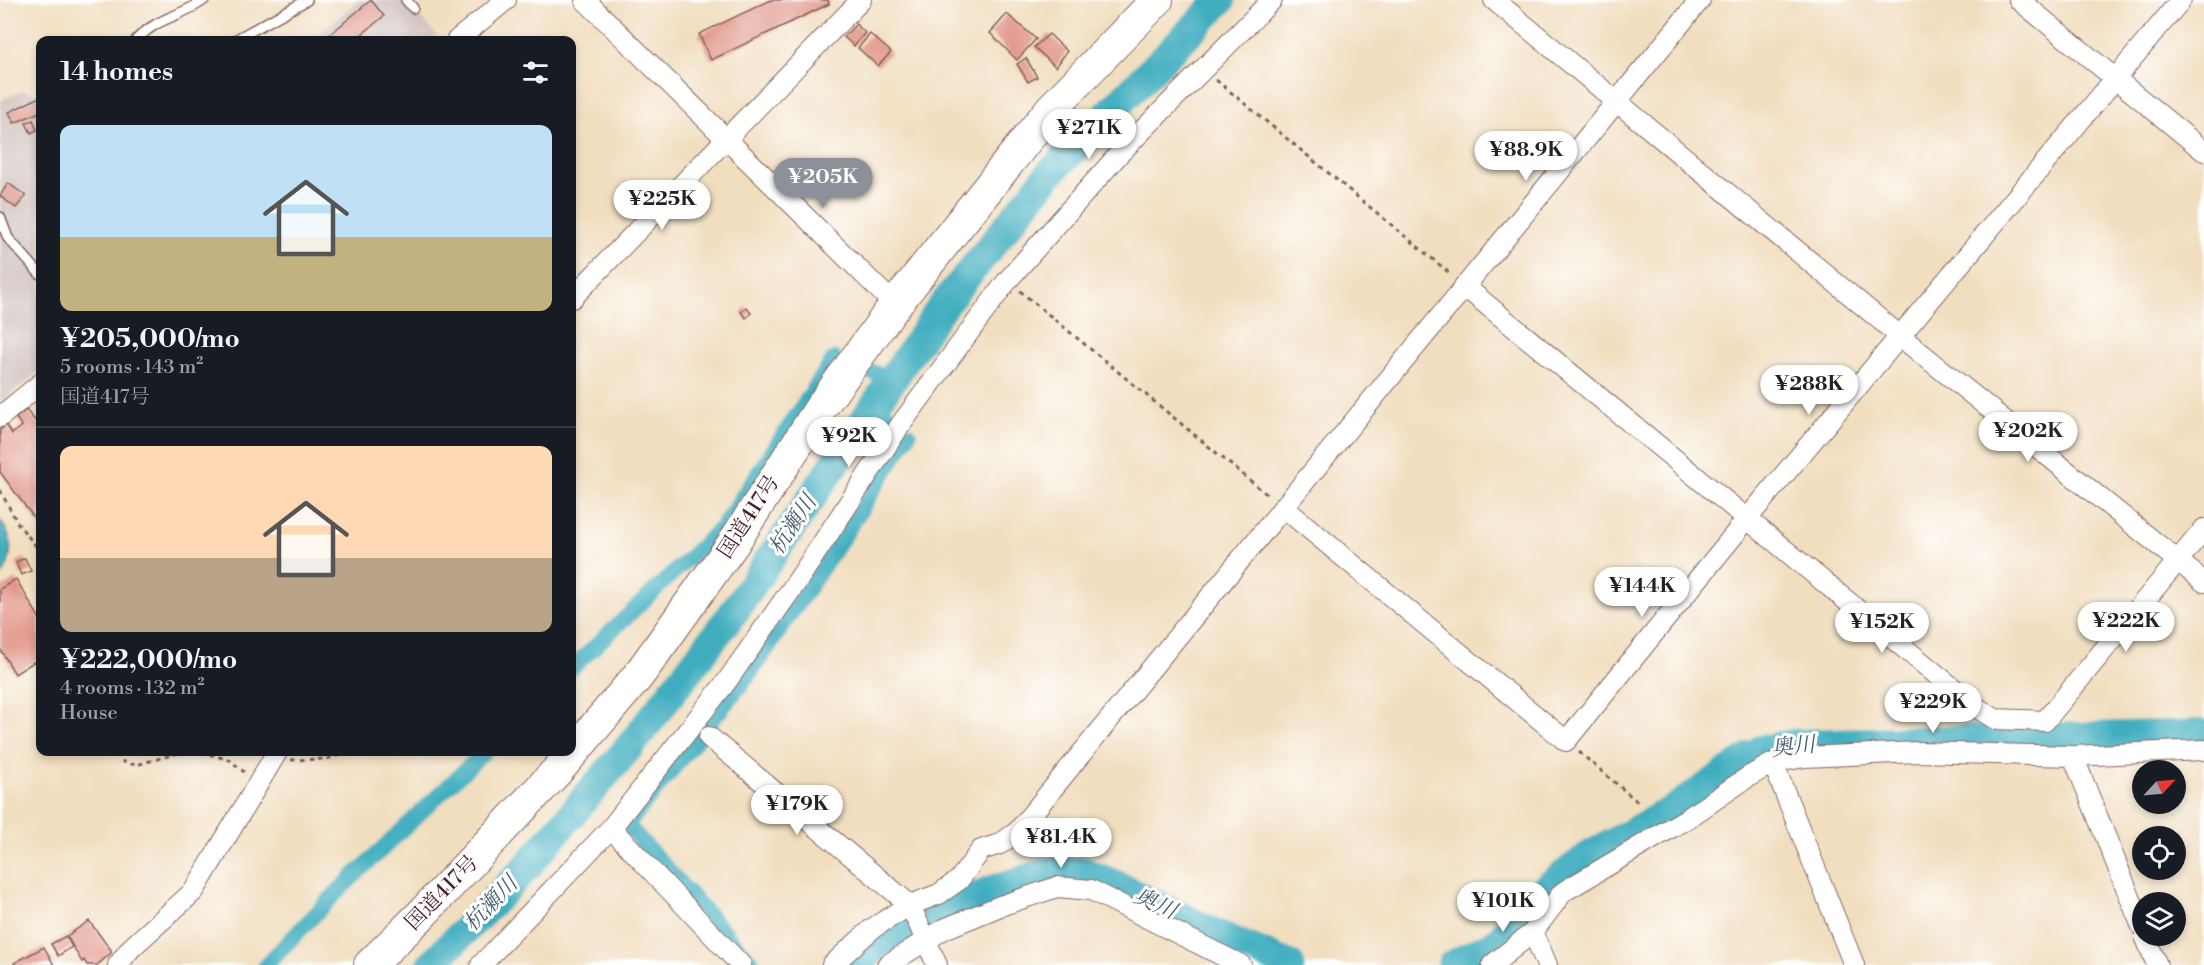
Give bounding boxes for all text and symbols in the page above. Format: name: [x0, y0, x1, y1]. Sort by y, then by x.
text: 14 homes: [60, 56, 173, 88]
icon: filters: [519, 56, 552, 89]
pin: ¥271K: [1047, 109, 1131, 160]
text: ¥271K: [1056, 116, 1122, 141]
pin: ¥88.9K: [1477, 131, 1575, 182]
text: ¥88.9K: [1488, 138, 1564, 163]
pin: ¥205K: [781, 158, 865, 209]
icon: home: [252, 164, 360, 272]
text: ¥205K: [788, 165, 858, 190]
pin: ¥225K: [620, 180, 704, 231]
text: ¥225K: [628, 187, 696, 212]
text: ¥205,000/mo: [60, 323, 240, 355]
text: 5 rooms · 143 m²: [60, 355, 203, 380]
pin: ¥288K: [1767, 365, 1851, 416]
text: ¥288K: [1774, 372, 1844, 397]
text: 国道417号: [60, 385, 150, 410]
pin: ¥202K: [1986, 412, 2070, 463]
pin: ¥92K: [813, 417, 885, 468]
text: ¥202K: [1993, 419, 2063, 444]
text: ¥92K: [821, 424, 877, 449]
street label: 国道417号: [712, 470, 786, 564]
icon: home: [252, 485, 360, 593]
water label: 杭瀬川: [763, 488, 824, 560]
pin: ¥144K: [1600, 567, 1684, 618]
text: ¥144K: [1608, 574, 1676, 599]
pin: ¥222K: [2084, 602, 2168, 653]
pin: ¥152K: [1840, 603, 1924, 654]
text: ¥222K: [2091, 609, 2161, 634]
text: ¥152K: [1849, 610, 1915, 635]
text: ¥222,000/mo: [60, 644, 237, 676]
text: 4 rooms · 132 m²: [60, 676, 204, 701]
pin: ¥229K: [1891, 683, 1975, 734]
text: ¥229K: [1898, 690, 1968, 715]
text: House: [60, 701, 118, 726]
water label: 奥川: [1770, 731, 1818, 763]
north arrow: [2132, 760, 2186, 814]
map controls: [2132, 760, 2186, 946]
pin: ¥179K: [755, 785, 839, 836]
text: ¥179K: [765, 792, 829, 817]
pin: ¥81.4K: [1012, 818, 1110, 869]
text: ¥81.4K: [1025, 825, 1097, 850]
button: locate: [2132, 826, 2186, 880]
street label: 国道417号: [400, 850, 484, 936]
water label: 杭瀬川: [458, 869, 525, 937]
pin: ¥101K: [1461, 882, 1545, 933]
water label: 奥川: [1129, 883, 1182, 926]
text: ¥101K: [1471, 889, 1535, 914]
button: layers: [2132, 892, 2186, 946]

